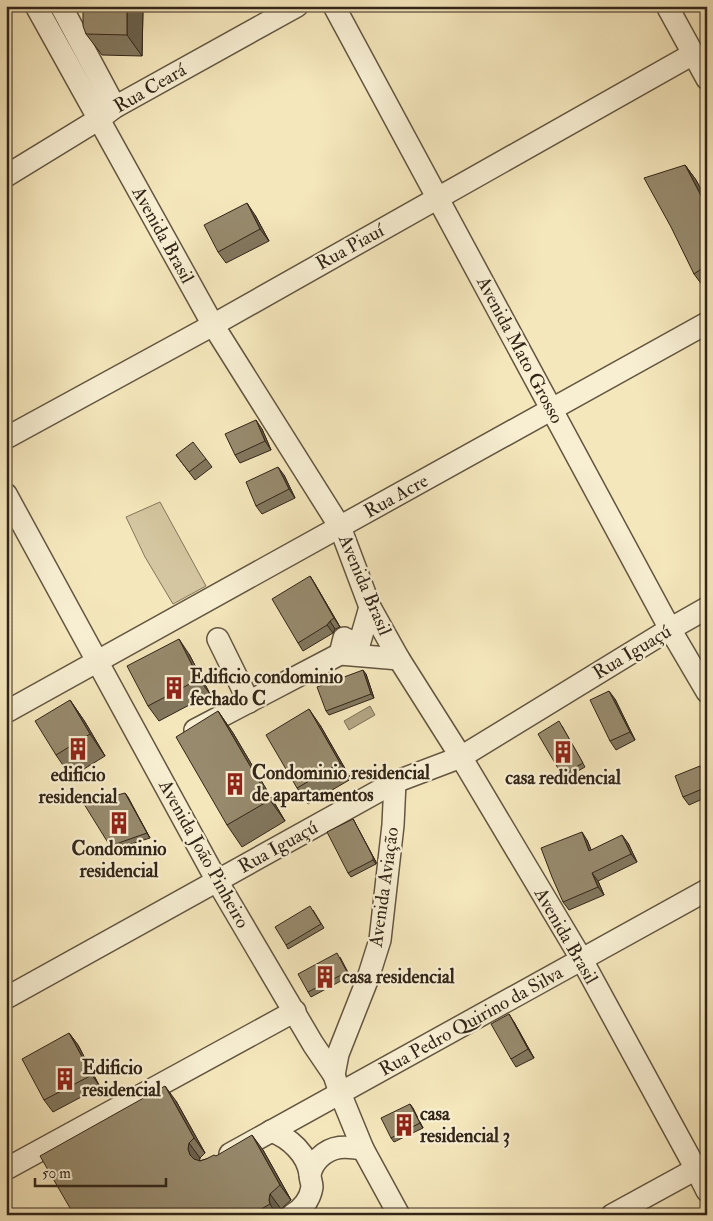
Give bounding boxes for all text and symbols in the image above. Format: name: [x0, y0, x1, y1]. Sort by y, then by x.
street label: Rua Ceará: [110, 58, 191, 118]
street label: Avenida Brasil: [126, 181, 200, 288]
street label: Rua Piauí: [312, 218, 390, 275]
street label: Avenida Mato Grosso: [471, 271, 569, 428]
street label: Rua Acre: [360, 469, 432, 523]
street label: Avenida Brasil: [333, 530, 397, 639]
street label: Rua Iguaçú: [588, 619, 676, 685]
place label: Edificio condominio fechado C: [190, 665, 343, 711]
building icon: Edificio condominio fechado C: [161, 675, 187, 701]
building icon: edificio residencial: [65, 736, 91, 762]
building icon: casa redidencial: [550, 739, 576, 765]
place label: Condominio residencial de apartamentos: [252, 761, 430, 808]
place label: edificio residencial: [38, 763, 118, 809]
place label: casa redidencial: [505, 766, 621, 790]
building icon: Condominio residencial de apartamentos: [222, 771, 248, 797]
street label: Avenida João Pinheiro: [153, 775, 255, 932]
building icon: Condominio residencial: [106, 810, 132, 836]
street label: Rua Iguaçú: [234, 815, 322, 879]
street label: Avenida Aviação: [364, 826, 404, 949]
place label: Condominio residencial: [72, 837, 167, 883]
street label: Avenida Brasil: [528, 883, 603, 989]
street label: Rua Pedro Quirino da Silva: [375, 960, 567, 1082]
building icon: casa residencial: [312, 964, 338, 990]
place label: casa residencial: [342, 965, 455, 989]
place label: Edificio residencial: [81, 1056, 161, 1102]
building icon: Edificio residencial: [52, 1066, 78, 1092]
place label: casa residencial 3: [419, 1102, 510, 1148]
building icon: casa residencial 3: [391, 1112, 417, 1138]
scale bar: [35, 1156, 166, 1188]
text: 50 m: [42, 1164, 71, 1183]

